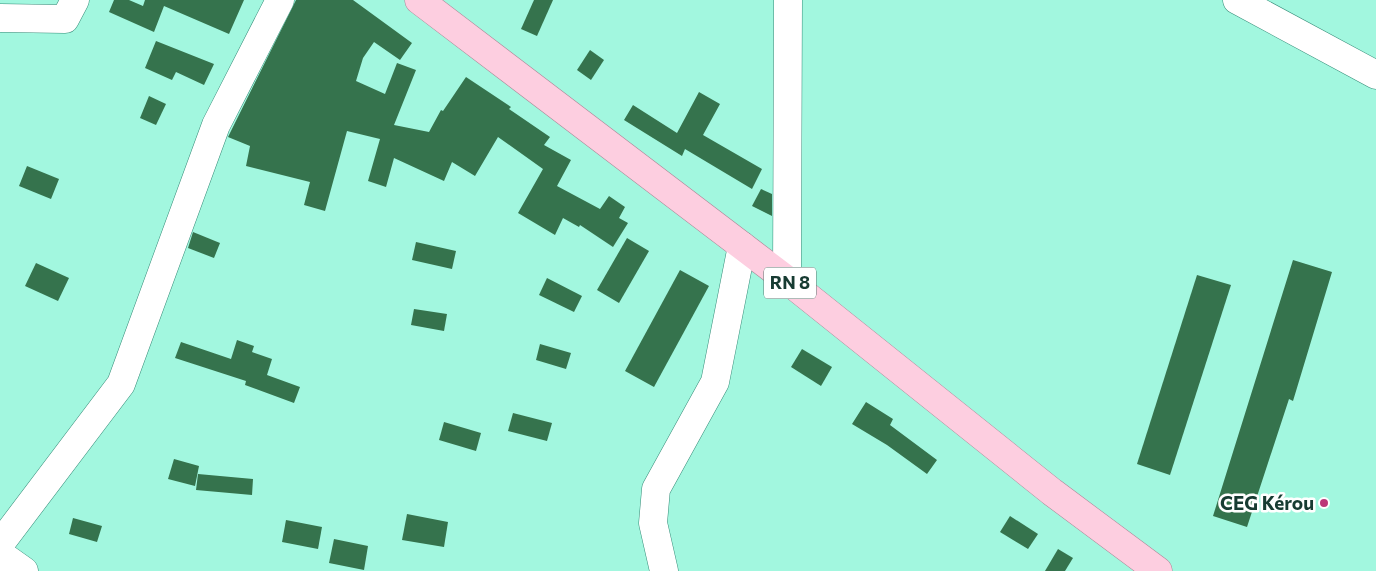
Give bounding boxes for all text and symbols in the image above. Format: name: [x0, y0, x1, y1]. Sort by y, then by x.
road number: RN 8: [764, 268, 816, 298]
place label: CEG Kérou: [1220, 491, 1314, 514]
marker: CEG Kérou: [1318, 497, 1330, 509]

